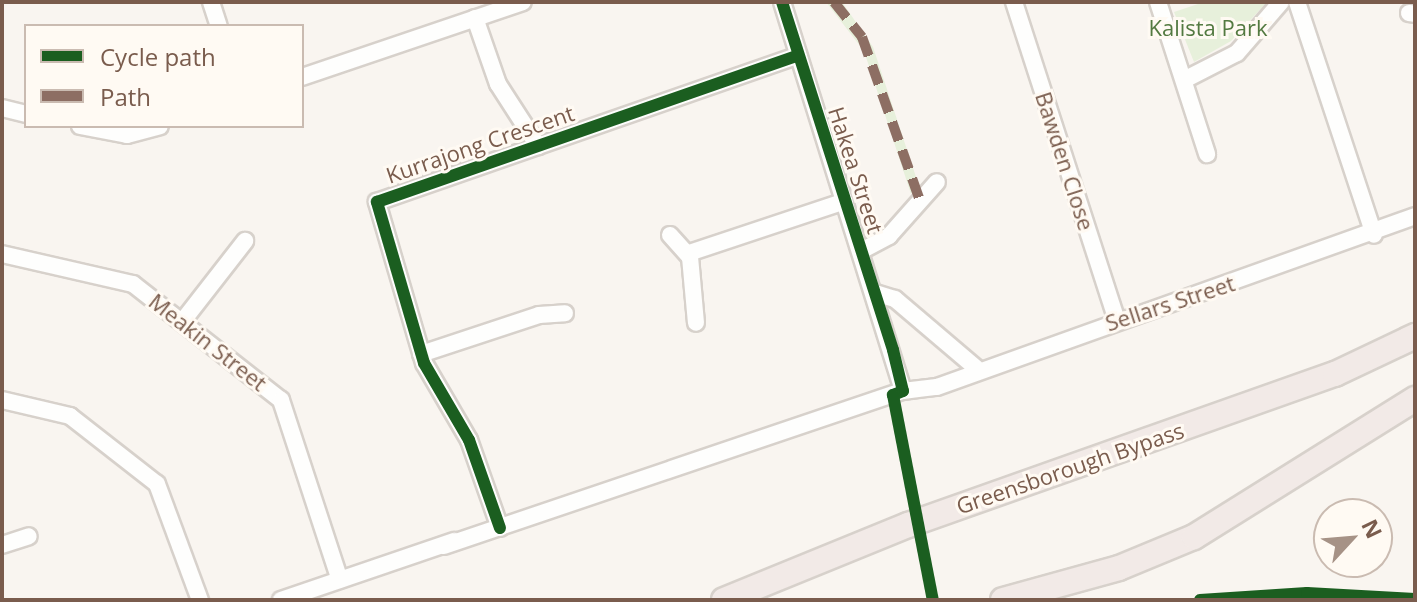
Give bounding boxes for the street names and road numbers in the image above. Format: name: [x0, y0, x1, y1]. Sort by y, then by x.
street label: Bawden Close: [1030, 88, 1100, 234]
street label: Kurrajong Crescent: [383, 99, 577, 189]
street label: Hakea Street: [823, 103, 889, 237]
street label: Sellars Street: [1102, 270, 1238, 336]
street label: Meakin Street: [144, 288, 272, 396]
street label: Greensborough Bypass: [953, 417, 1187, 519]

